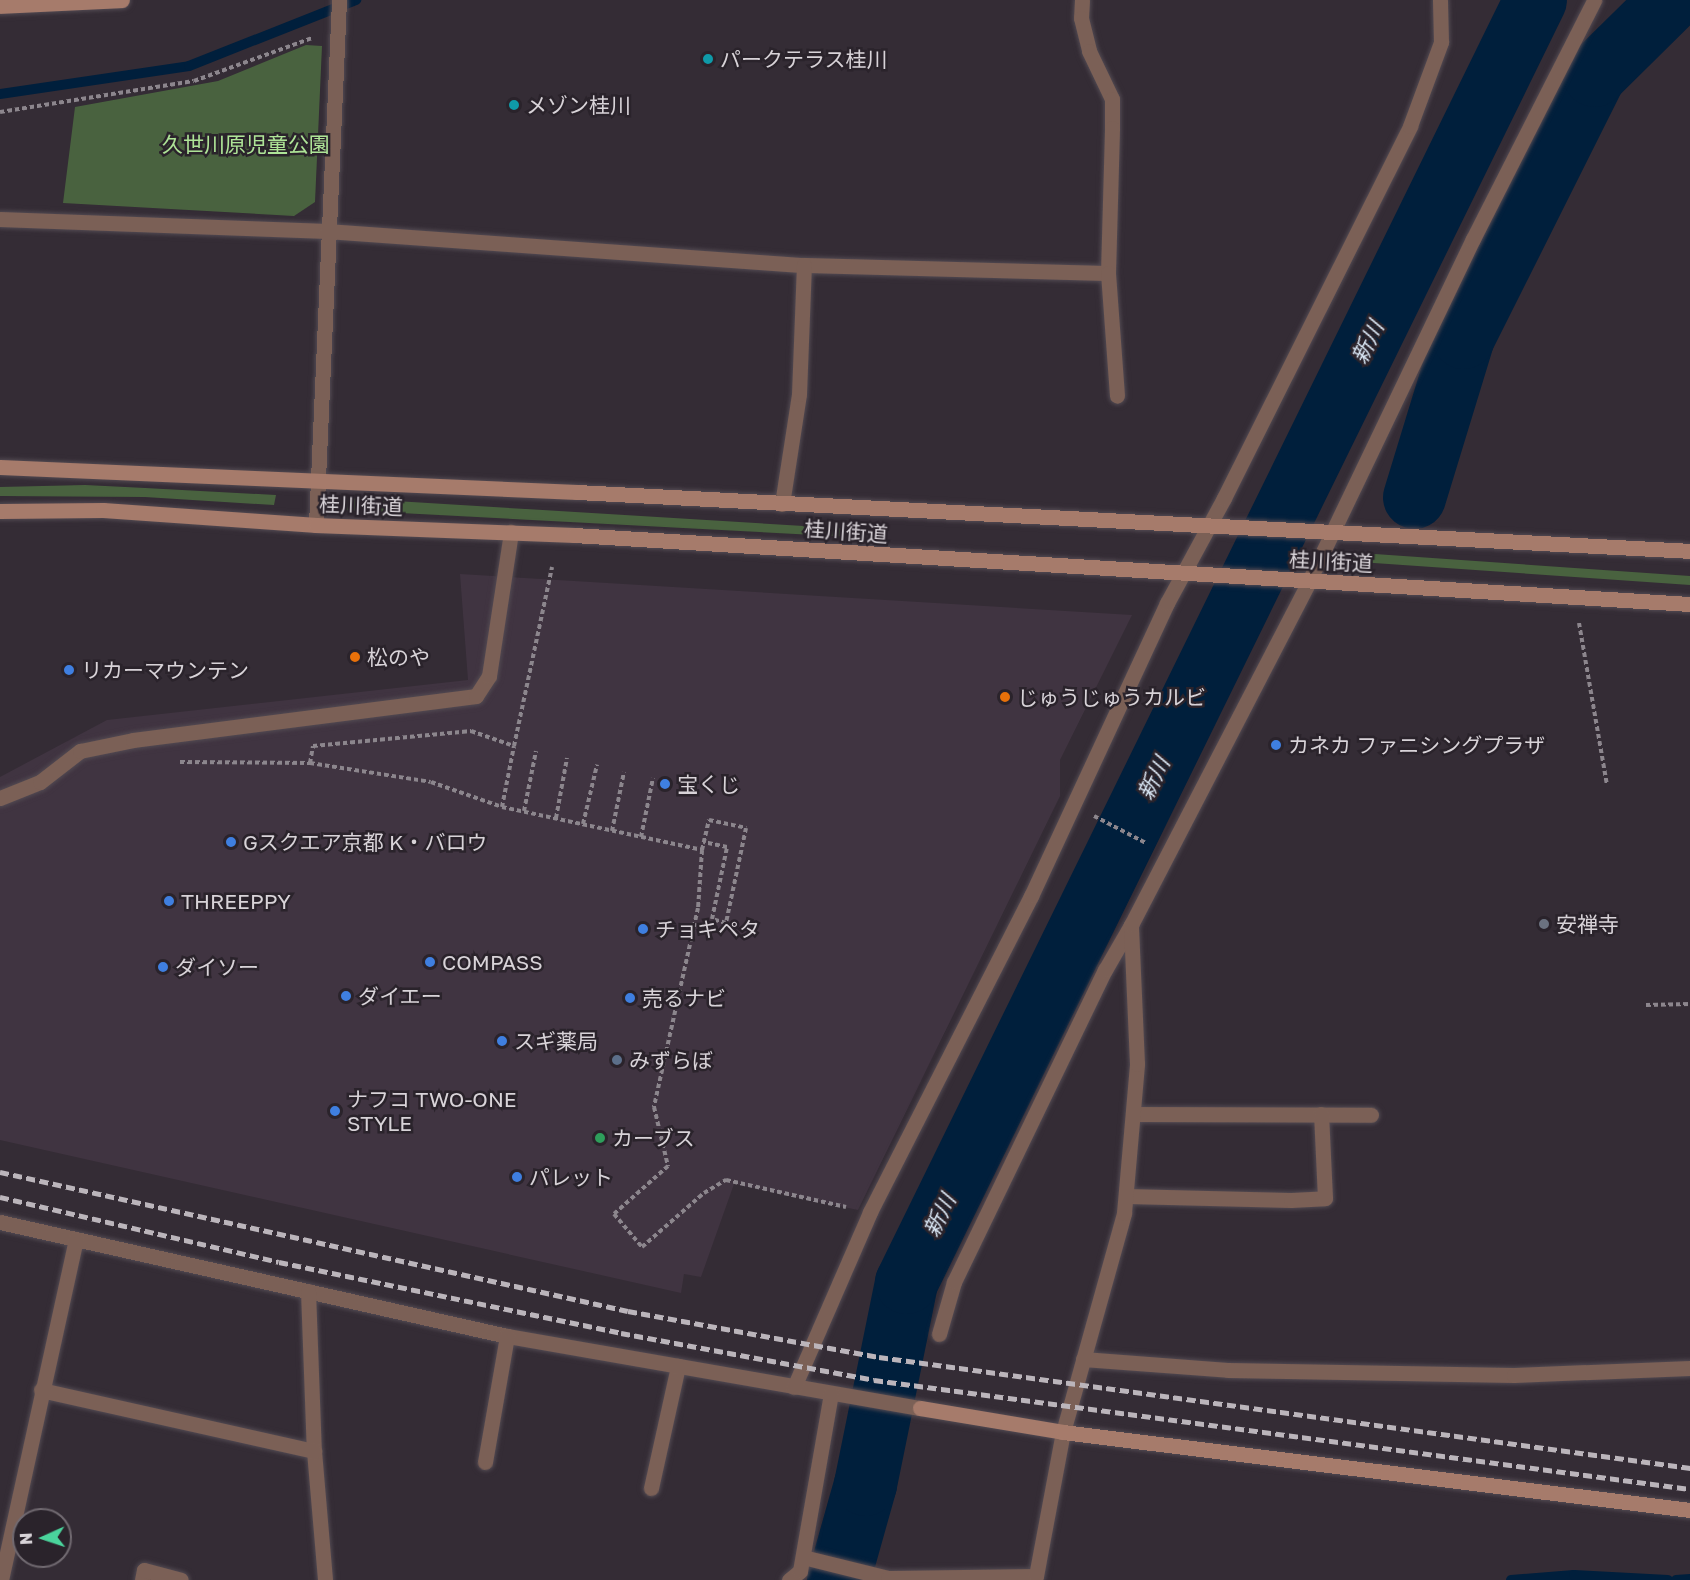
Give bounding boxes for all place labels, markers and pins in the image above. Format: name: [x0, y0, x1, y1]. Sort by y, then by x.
place label: パークテラス桂川: [720, 46, 888, 72]
marker: パークテラス桂川: [701, 52, 715, 66]
place label: メゾン桂川: [526, 92, 631, 118]
marker: メゾン桂川: [507, 98, 521, 112]
place label: 松のや: [367, 644, 430, 670]
marker: 松のや: [348, 650, 362, 664]
place label: リカーマウンテン: [81, 657, 249, 683]
marker: リカーマウンテン: [62, 663, 76, 677]
place label: じゅうじゅうカルビ: [1017, 684, 1206, 710]
marker: じゅうじゅうカルビ: [998, 690, 1012, 704]
place label: カネカ ファニシングプラザ: [1288, 732, 1545, 758]
marker: カネカ ファニシングプラザ: [1269, 738, 1283, 752]
place label: 宝くじ: [677, 771, 740, 797]
marker: 宝くじ: [658, 777, 672, 791]
place label: Gスクエア京都 K・バロウ: [243, 829, 488, 855]
marker: Gスクエア京都 K・バロウ: [224, 835, 238, 849]
place label: THREEPPY: [181, 888, 291, 914]
marker: THREEPPY: [162, 894, 176, 908]
place label: 安禅寺: [1556, 911, 1619, 937]
place label: チョキペタ: [655, 916, 760, 942]
marker: 安禅寺: [1537, 917, 1551, 931]
marker: チョキペタ: [636, 922, 650, 936]
place label: COMPASS: [442, 949, 543, 975]
place label: ダイソー: [175, 954, 259, 980]
marker: COMPASS: [423, 955, 437, 969]
marker: ダイソー: [156, 960, 170, 974]
place label: ダイエー: [358, 983, 442, 1009]
place label: 売るナビ: [642, 985, 726, 1011]
marker: ダイエー: [339, 989, 353, 1003]
marker: 売るナビ: [623, 991, 637, 1005]
place label: スギ薬局: [514, 1028, 598, 1054]
marker: スギ薬局: [495, 1034, 509, 1048]
place label: みずらぼ: [629, 1047, 713, 1073]
marker: みずらぼ: [610, 1053, 624, 1067]
place label: ナフコ TWO-ONE STYLE: [347, 1086, 517, 1136]
marker: ナフコ TWO-ONE STYLE: [328, 1104, 342, 1118]
place label: カーブス: [612, 1125, 696, 1151]
marker: カーブス: [593, 1131, 607, 1145]
place label: パレット: [529, 1164, 613, 1190]
marker: パレット: [510, 1170, 524, 1184]

